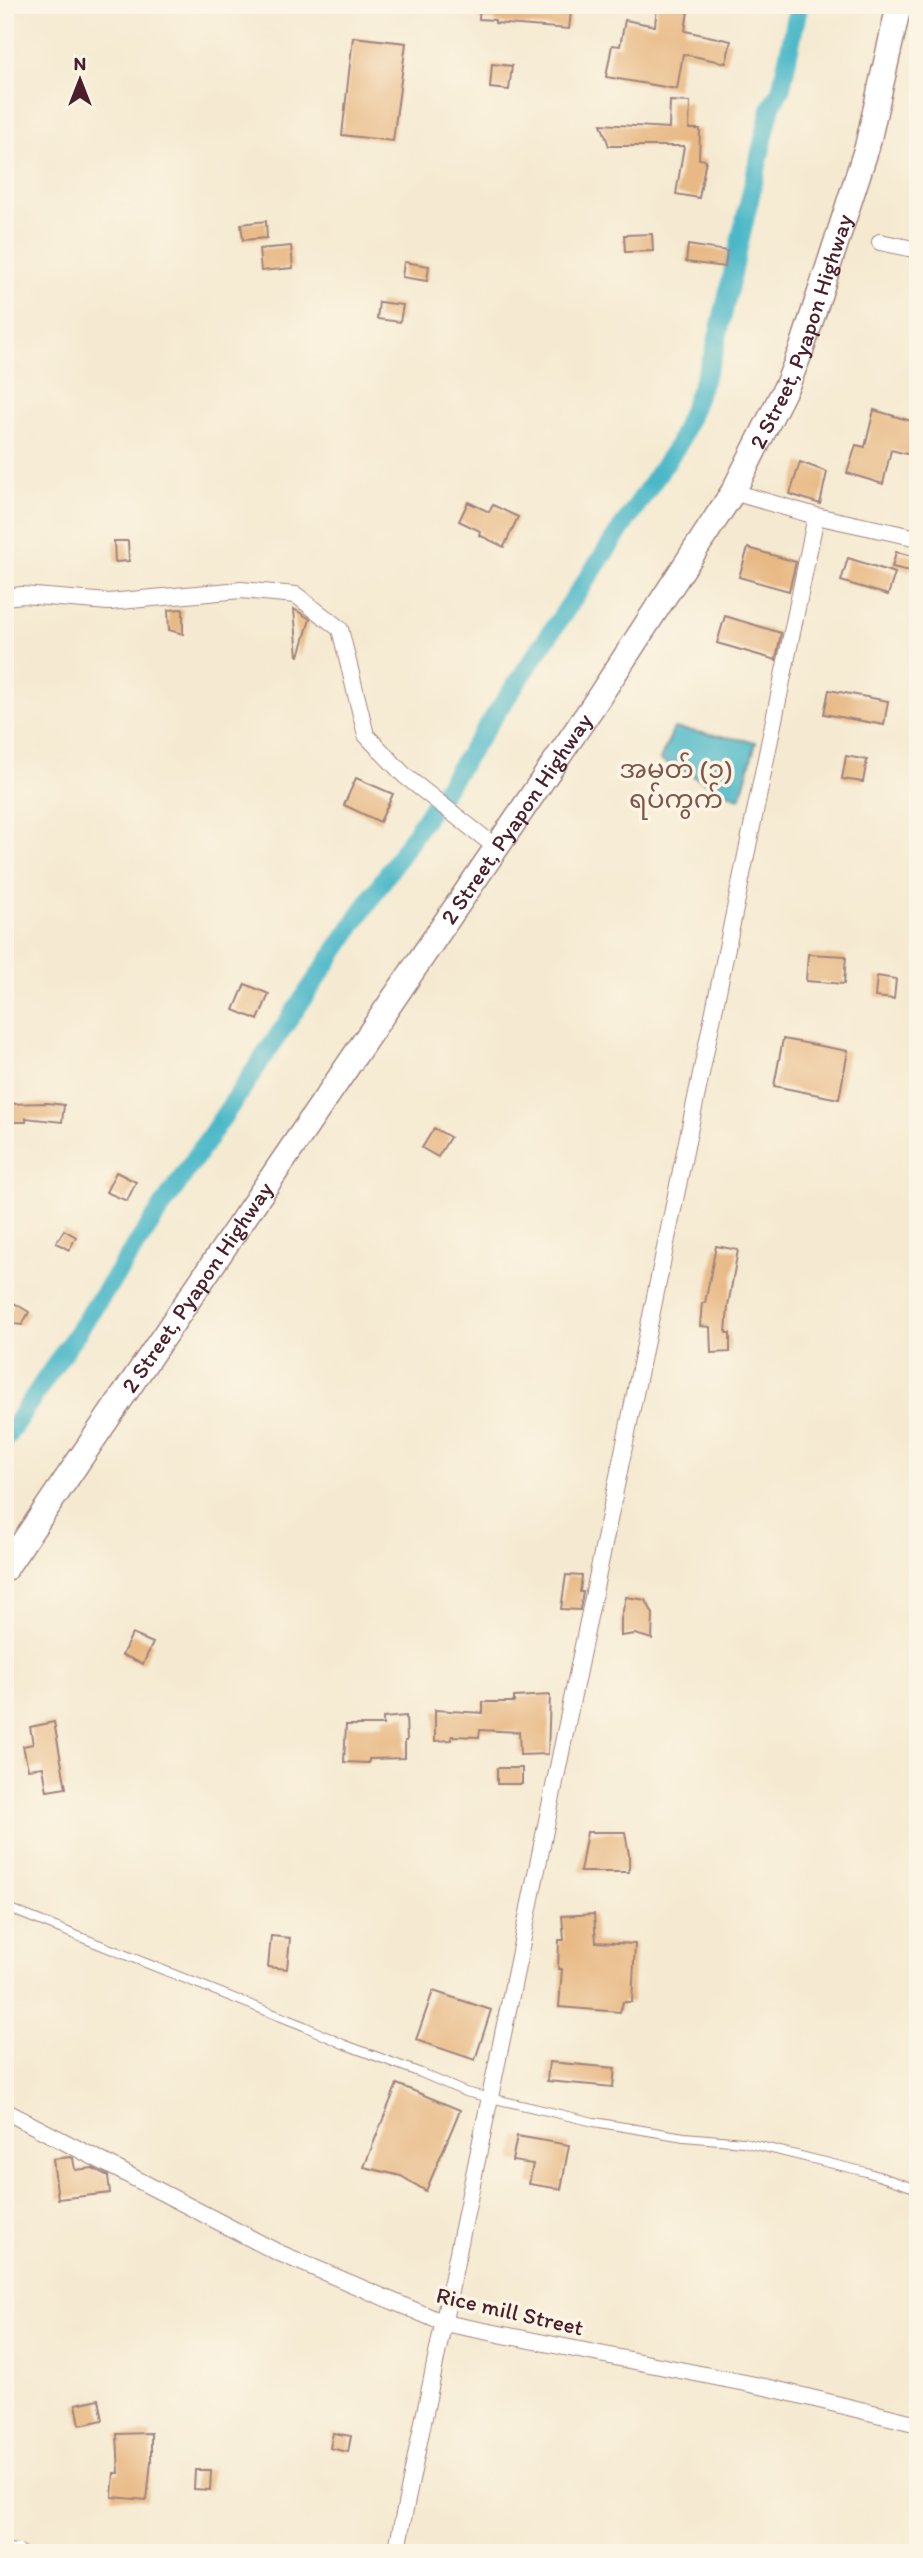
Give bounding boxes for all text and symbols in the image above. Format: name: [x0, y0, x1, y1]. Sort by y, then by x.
north arrow: [46, 46, 116, 116]
text: N: [74, 52, 86, 75]
street label: 2 Street, Pyapon Highway: [743, 210, 858, 453]
street label: 2 Street, Pyapon Highway: [434, 707, 598, 930]
district label: အမှတ် (၁) ရပ်ကွက်: [619, 752, 733, 820]
street label: 2 Street, Pyapon Highway: [115, 1176, 279, 1398]
street label: Rice mill Street: [434, 2280, 586, 2342]

